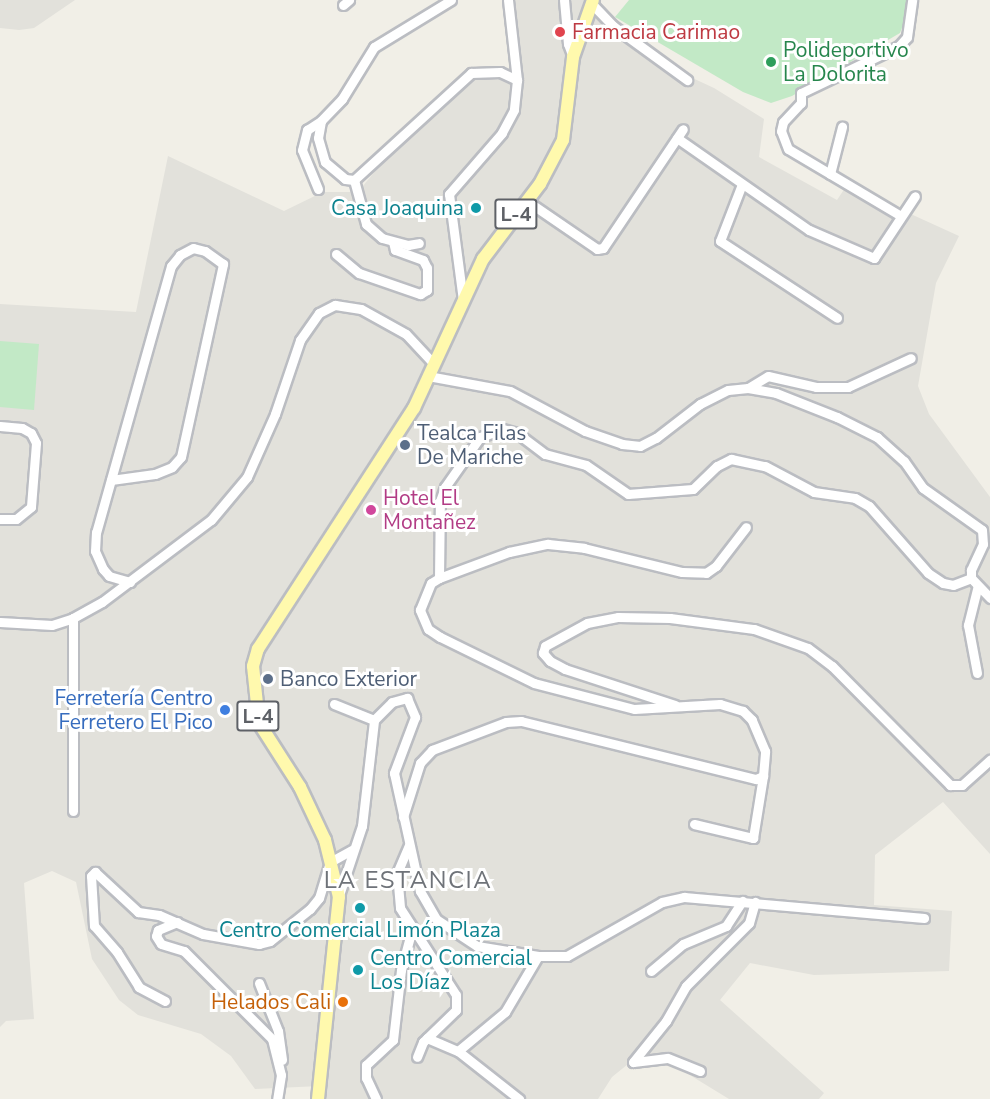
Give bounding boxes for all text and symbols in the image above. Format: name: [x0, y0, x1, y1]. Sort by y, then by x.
place label: Farmacia Carimao: [572, 19, 740, 45]
marker: Farmacia Carimao: [553, 25, 567, 39]
place label: Polideportivo La Dolorita: [783, 37, 909, 87]
marker: Polideportivo La Dolorita: [764, 55, 778, 69]
place label: Casa Joaquina: [331, 195, 464, 221]
road number: L-4: [494, 197, 538, 231]
marker: Casa Joaquina: [469, 201, 483, 215]
place label: Tealca Filas De Mariche: [417, 420, 526, 470]
marker: Tealca Filas De Mariche: [398, 438, 412, 452]
place label: Hotel El Montañez: [383, 485, 476, 535]
marker: Hotel El Montañez: [364, 503, 378, 517]
place label: Banco Exterior: [280, 666, 417, 692]
marker: Banco Exterior: [261, 672, 275, 686]
place label: Ferretería Centro Ferretero El Pico: [54, 685, 213, 735]
road number: L-4: [236, 699, 280, 733]
marker: Ferretería Centro Ferretero El Pico: [218, 703, 232, 717]
district label: LA ESTANCIA: [324, 867, 492, 895]
marker: Centro Comercial Limón Plaza: [353, 901, 367, 915]
place label: Centro Comercial Limón Plaza: [219, 917, 501, 943]
place label: Centro Comercial Los Díaz: [370, 945, 532, 995]
marker: Centro Comercial Los Díaz: [351, 963, 365, 977]
place label: Helados Cali: [211, 989, 331, 1015]
marker: Helados Cali: [336, 995, 350, 1009]

